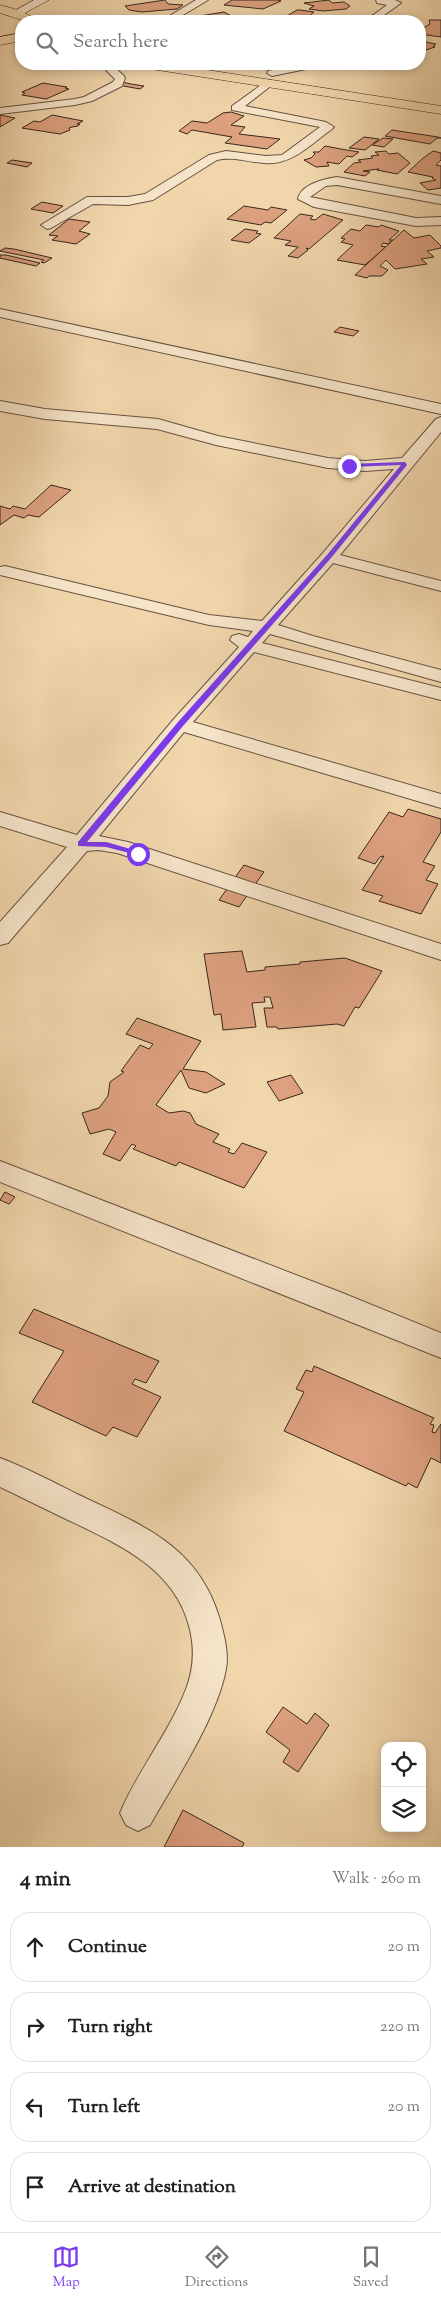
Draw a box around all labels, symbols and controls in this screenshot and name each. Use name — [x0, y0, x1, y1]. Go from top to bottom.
search box — [15, 15, 426, 70]
icon: search — [33, 29, 61, 57]
text: Search here — [73, 29, 168, 56]
route end — [338, 455, 361, 478]
route start — [127, 843, 150, 866]
map controls — [381, 1742, 426, 1832]
button: locate — [381, 1742, 426, 1787]
button: layers — [381, 1787, 426, 1832]
text: 4 min — [20, 1865, 71, 1895]
text: Walk · 260 m — [332, 1868, 421, 1891]
icon: ahead — [21, 1933, 49, 1961]
text: Continue — [68, 1934, 147, 1961]
text: 20 m — [387, 1936, 420, 1959]
icon: right — [21, 2013, 49, 2041]
text: Turn right — [68, 2014, 152, 2041]
text: 220 m — [380, 2016, 420, 2039]
icon: left — [21, 2093, 49, 2121]
text: Turn left — [68, 2094, 140, 2121]
text: 20 m — [387, 2096, 420, 2119]
icon: arrive — [21, 2173, 49, 2201]
text: Arrive at destination — [68, 2174, 236, 2201]
tab: Map — [52, 2243, 80, 2293]
tab: Directions — [185, 2243, 248, 2293]
tab: Saved — [353, 2243, 389, 2293]

